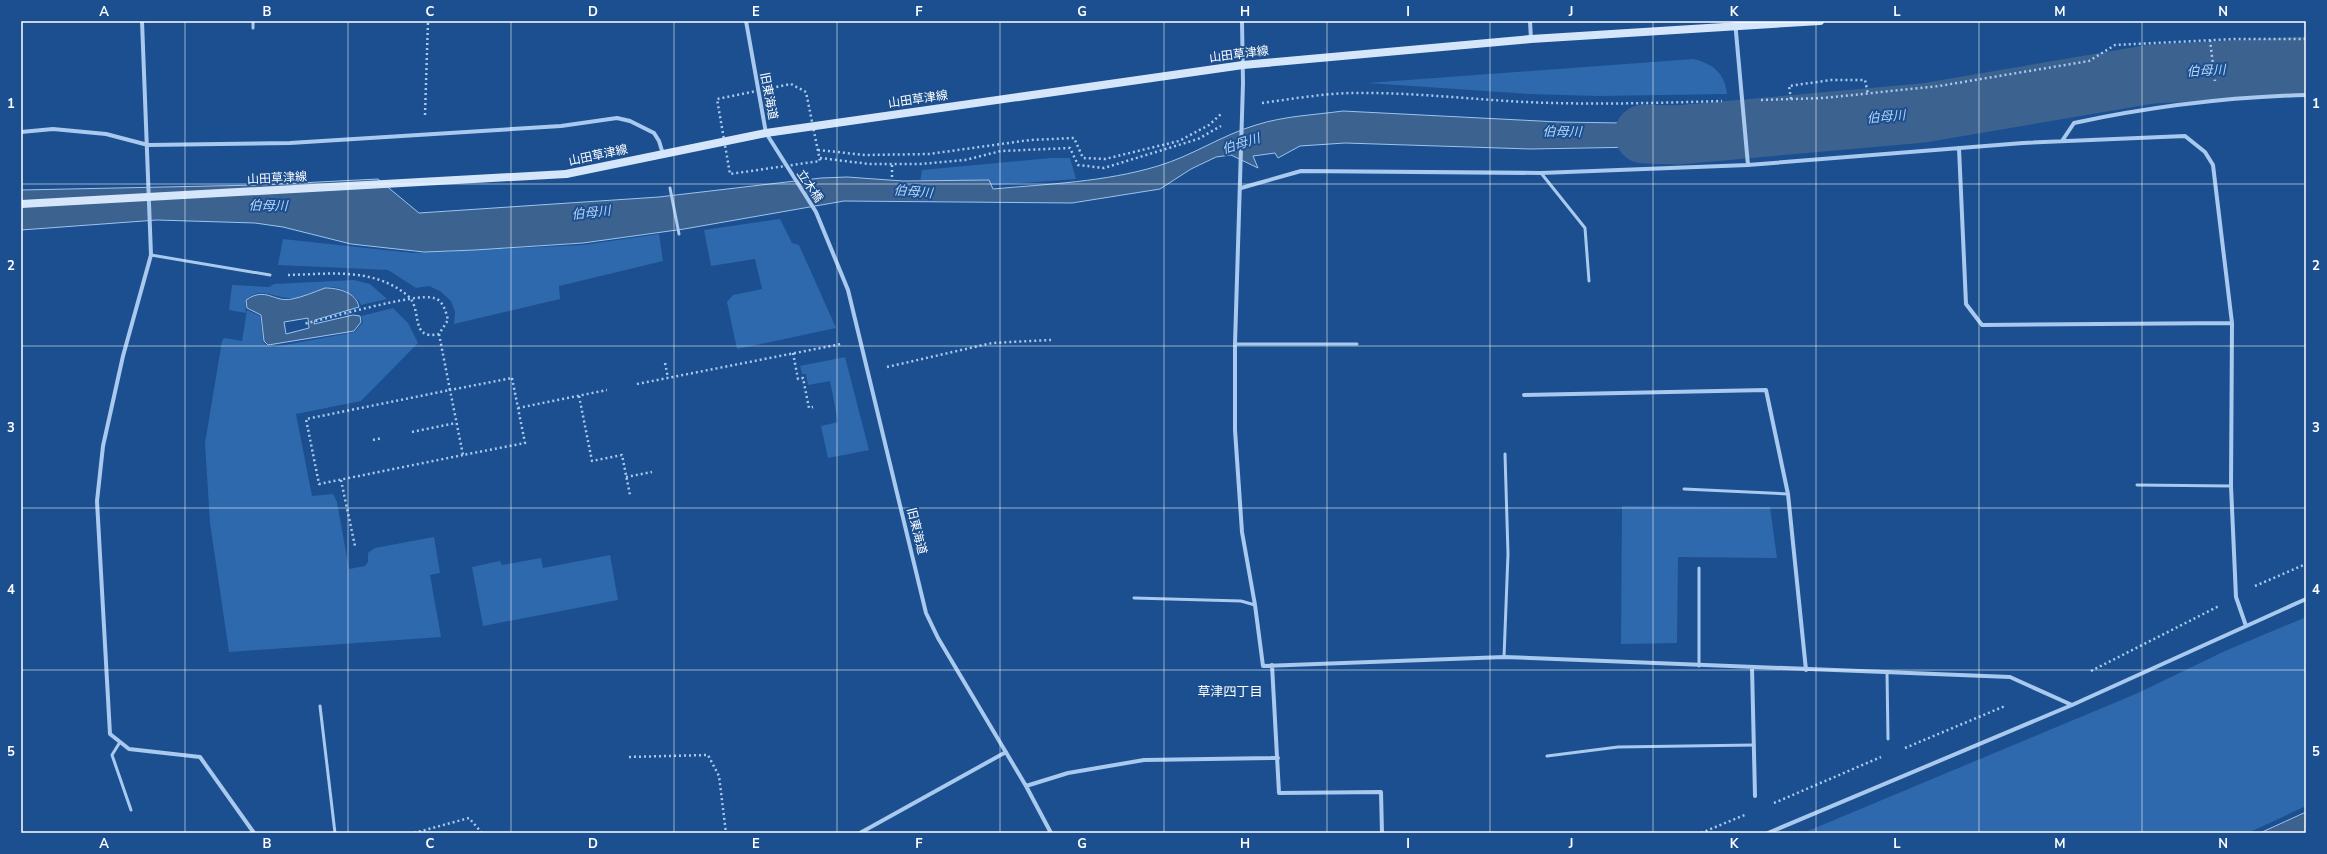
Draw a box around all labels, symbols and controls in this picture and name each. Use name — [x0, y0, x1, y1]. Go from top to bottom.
text: A — [99, 3, 109, 21]
text: B — [263, 3, 272, 21]
text: C — [426, 3, 435, 21]
text: D — [588, 3, 598, 21]
text: E — [752, 3, 760, 21]
text: F — [915, 3, 923, 21]
text: G — [1077, 3, 1087, 21]
text: H — [1240, 3, 1250, 21]
text: I — [1406, 3, 1410, 21]
text: J — [1568, 3, 1573, 21]
text: K — [1730, 3, 1739, 21]
text: L — [1893, 3, 1901, 21]
text: M — [2054, 3, 2066, 21]
text: N — [2218, 3, 2228, 21]
street label: 山田草津線 — [1208, 42, 1270, 66]
water label: 伯母川 — [2186, 61, 2228, 81]
street label: 旧東海道 — [757, 71, 781, 121]
street label: 山田草津線 — [887, 87, 949, 111]
text: 1 — [7, 95, 15, 113]
text: 1 — [2312, 95, 2320, 113]
water label: 伯母川 — [1866, 106, 1908, 128]
water label: 伯母川 — [1542, 123, 1584, 141]
water label: 伯母川 — [1220, 129, 1264, 159]
street label: 山田草津線 — [567, 141, 629, 169]
street label: 立木橋 — [793, 167, 827, 205]
street label: 山田草津線 — [247, 168, 307, 188]
water label: 伯母川 — [893, 181, 935, 203]
water label: 伯母川 — [248, 197, 290, 215]
water label: 伯母川 — [571, 202, 613, 224]
text: 2 — [7, 257, 15, 275]
text: 2 — [2312, 257, 2320, 275]
text: 3 — [7, 419, 15, 437]
text: 3 — [2312, 419, 2320, 437]
street label: 旧東海道 — [903, 506, 931, 556]
text: 4 — [7, 581, 15, 599]
text: 4 — [2312, 581, 2320, 599]
district label: 草津四丁目 — [1197, 683, 1263, 701]
text: 5 — [7, 743, 15, 761]
text: 5 — [2312, 743, 2320, 761]
text: A — [99, 835, 109, 853]
text: B — [263, 835, 272, 853]
text: C — [426, 835, 435, 853]
text: D — [588, 835, 598, 853]
text: E — [752, 835, 760, 853]
text: F — [915, 835, 923, 853]
text: G — [1077, 835, 1087, 853]
text: H — [1240, 835, 1250, 853]
text: I — [1406, 835, 1410, 853]
text: J — [1568, 835, 1573, 853]
text: K — [1730, 835, 1739, 853]
text: L — [1893, 835, 1901, 853]
text: M — [2054, 835, 2066, 853]
text: N — [2218, 835, 2228, 853]

